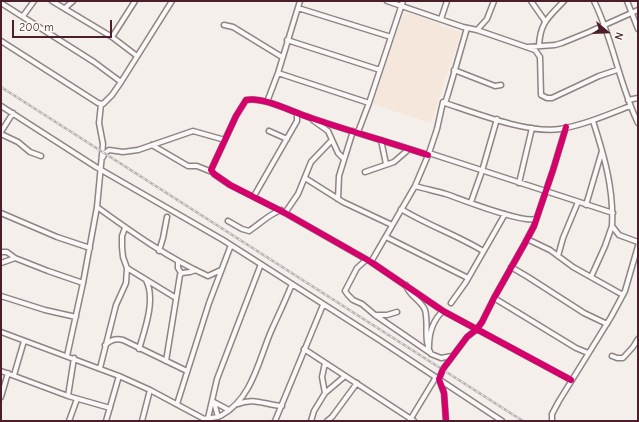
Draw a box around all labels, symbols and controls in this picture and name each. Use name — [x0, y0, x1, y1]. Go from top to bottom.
scale bar — [14, 12, 114, 38]
north arrow — [587, 12, 627, 52]
text: 200 m — [19, 20, 54, 34]
text: N — [612, 31, 626, 42]

